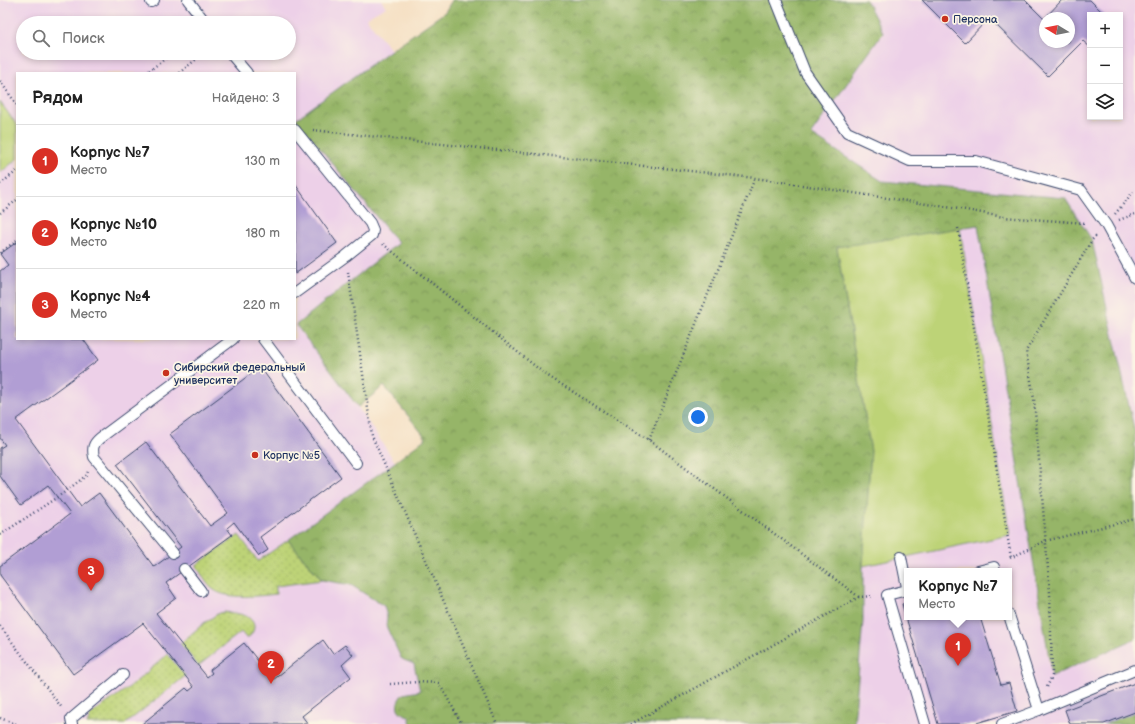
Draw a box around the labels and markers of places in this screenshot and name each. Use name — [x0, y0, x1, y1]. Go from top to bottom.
place label: Персона — [953, 13, 998, 26]
marker: Персона — [940, 14, 950, 24]
place label: Сибирский федеральный университет — [174, 361, 306, 387]
marker: Сибирский федеральный университет — [161, 368, 171, 378]
place label: Корпус №5 — [263, 449, 320, 462]
marker: Корпус №5 — [250, 450, 260, 460]
pin: 3 — [78, 558, 104, 591]
pin: 1 — [945, 633, 971, 666]
pin: 2 — [258, 651, 284, 684]

